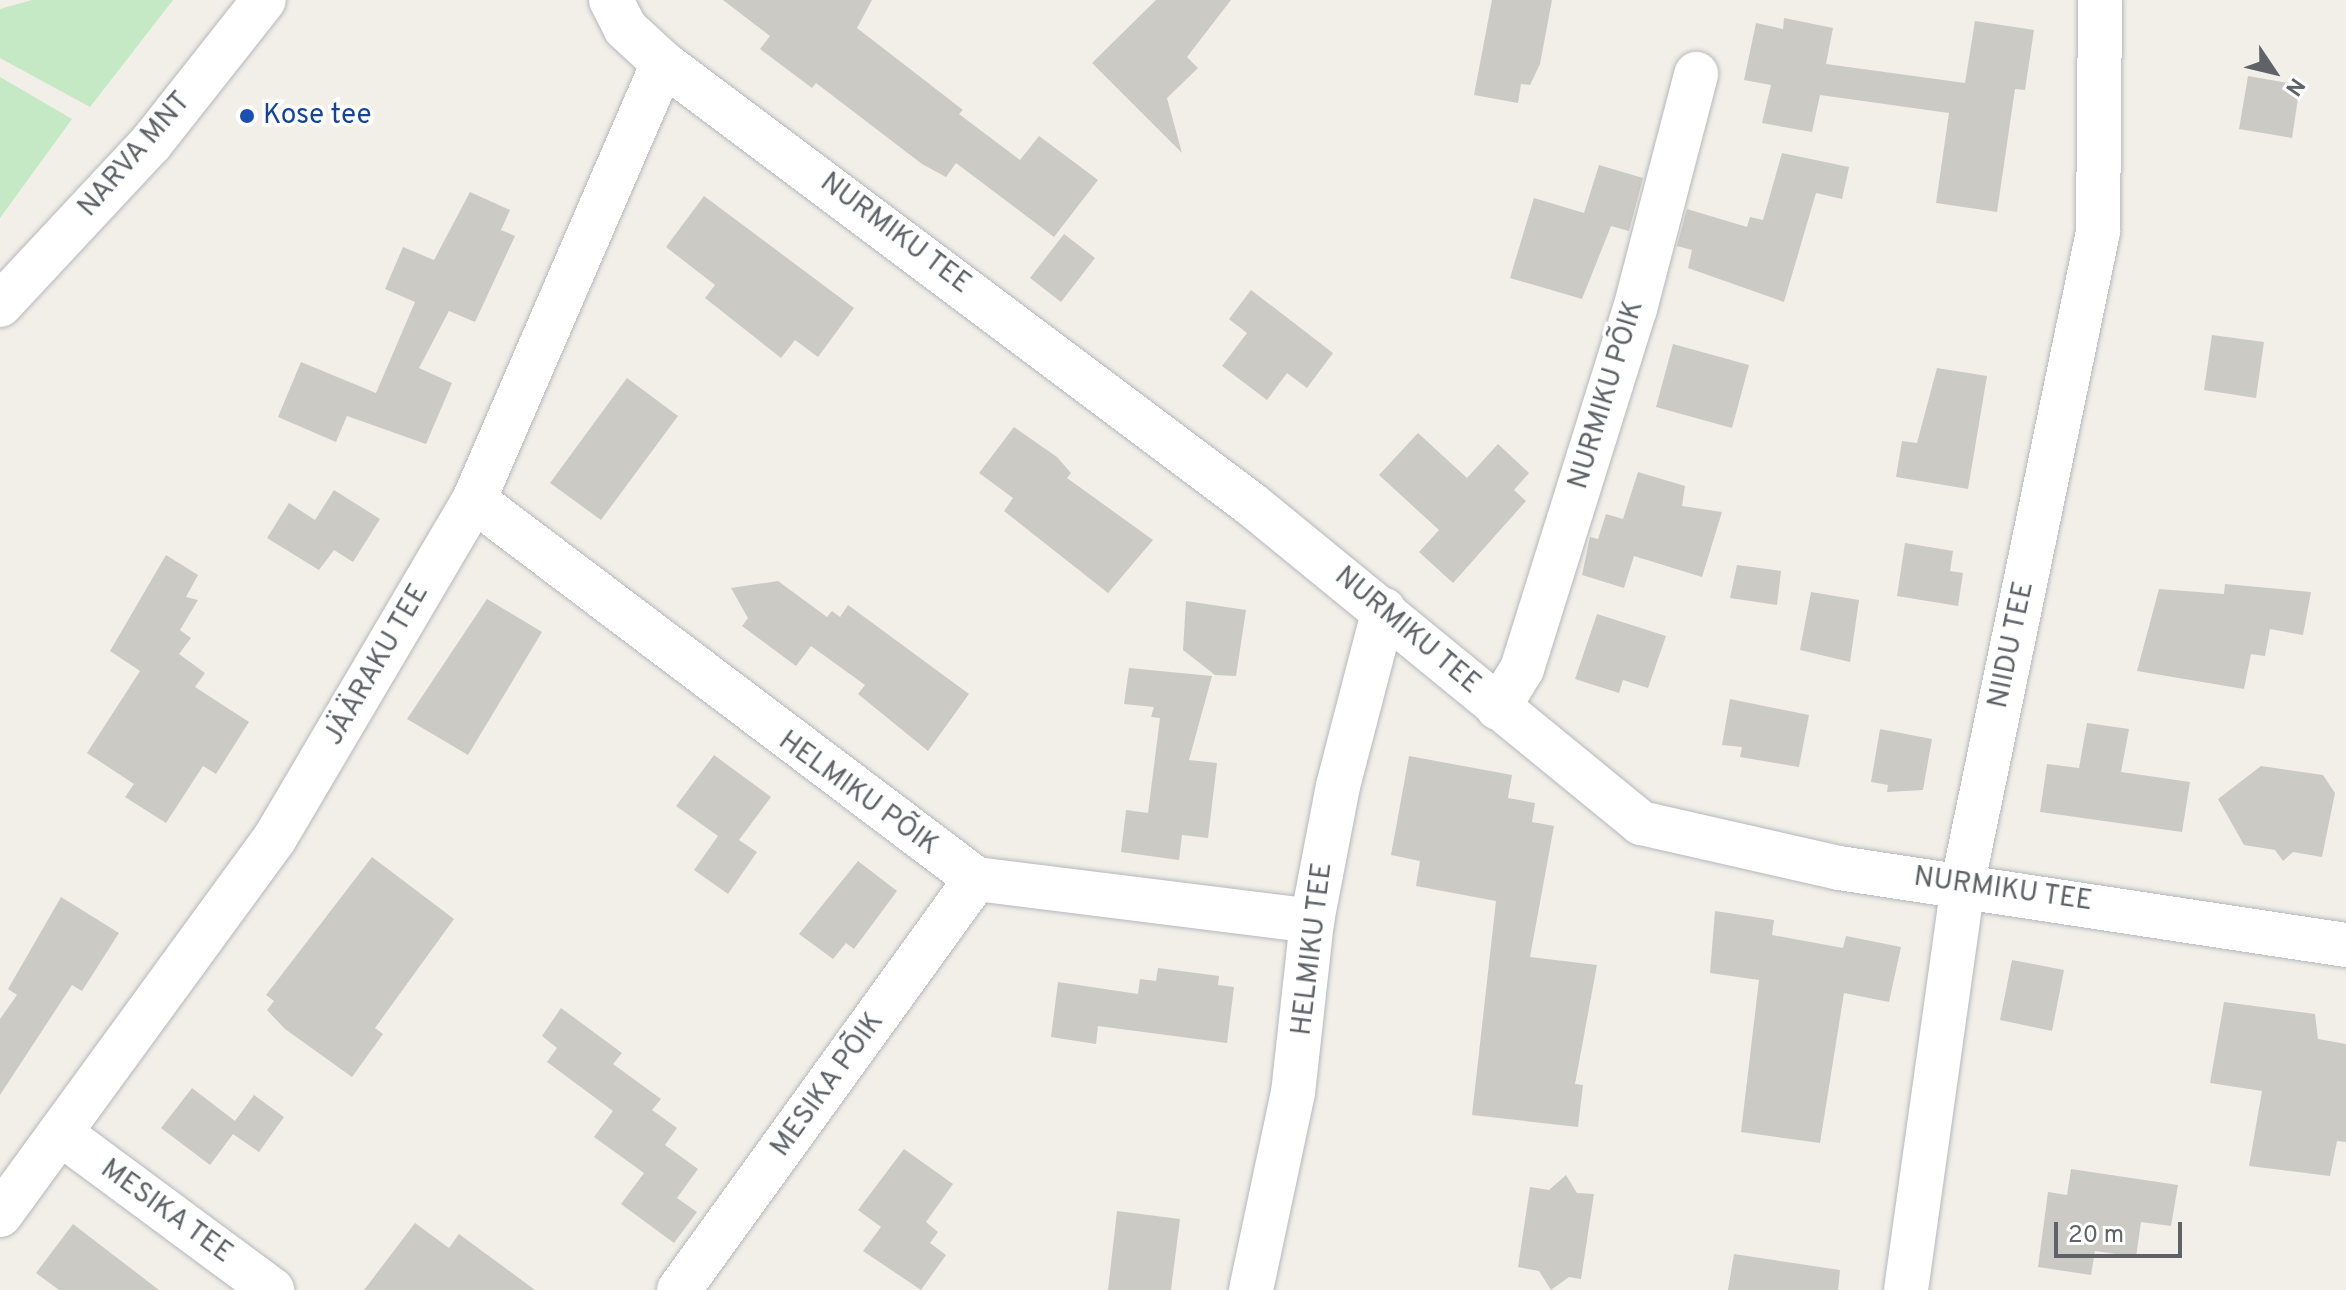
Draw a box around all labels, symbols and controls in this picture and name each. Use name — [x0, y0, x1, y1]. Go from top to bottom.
north arrow — [2234, 32, 2314, 112]
text: N — [2278, 72, 2310, 100]
street label: NARVA MNT — [71, 85, 199, 225]
place label: Kose tee — [263, 99, 372, 133]
marker: Kose tee — [238, 107, 256, 125]
street label: NURMIKU TEE — [813, 166, 977, 302]
street label: NURMIKU PÕIK — [1562, 297, 1652, 493]
street label: NURMIKU TEE — [1327, 560, 1487, 702]
street label: JÄÄRAKU TEE — [317, 578, 437, 752]
street label: NIIDU TEE — [1982, 578, 2042, 712]
street label: HELMIKU PÕIK — [771, 725, 945, 863]
street label: HELMIKU TEE — [1286, 860, 1340, 1038]
street label: NURMIKU TEE — [1911, 861, 2095, 919]
street label: MESIKA PÕIK — [764, 1006, 892, 1164]
street label: MESIKA TEE — [93, 1152, 239, 1272]
scale bar — [2058, 1206, 2186, 1256]
text: 20 m — [2068, 1221, 2124, 1251]

